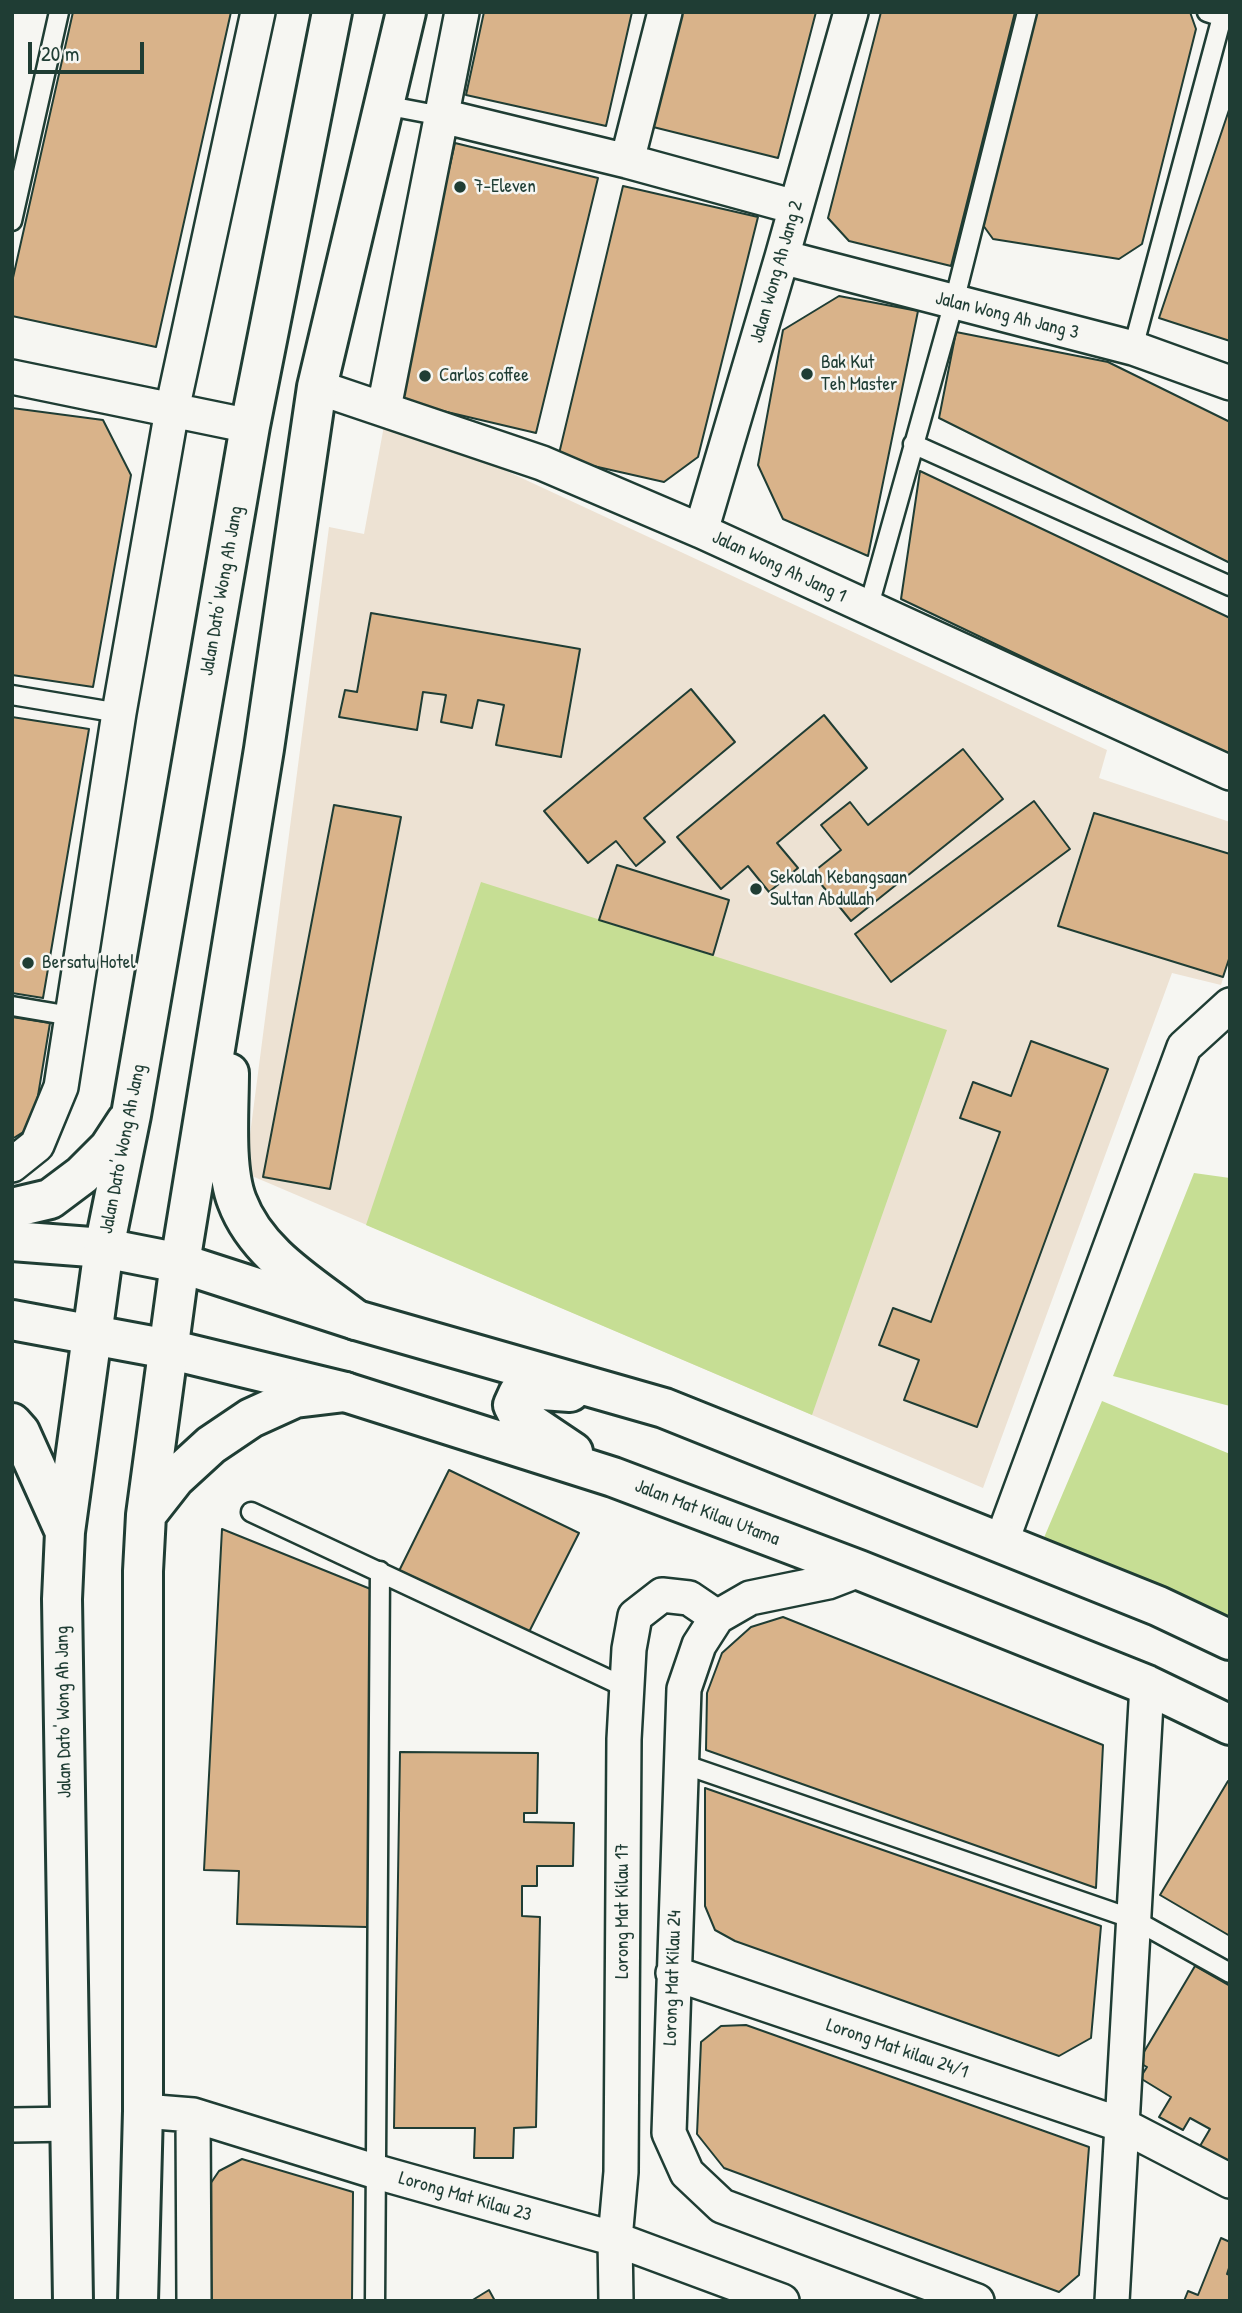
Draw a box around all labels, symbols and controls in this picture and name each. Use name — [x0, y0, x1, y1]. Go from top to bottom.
scale bar — [32, 28, 147, 72]
text: 20 m — [41, 39, 79, 68]
place label: 7-Eleven — [474, 176, 536, 198]
marker: 7-Eleven — [452, 179, 468, 195]
street label: Jalan Wong Ah Jang 2 — [746, 198, 808, 346]
street label: Jalan Wong Ah Jang 3 — [933, 287, 1081, 345]
place label: Bak Kut Teh Master — [821, 352, 897, 396]
place label: Carlos coffee — [439, 365, 529, 387]
marker: Bak Kut Teh Master — [799, 366, 815, 382]
marker: Carlos coffee — [417, 368, 433, 384]
street label: Jalan Dato' Wong Ah Jang — [196, 504, 248, 678]
street label: Jalan Wong Ah Jang 1 — [708, 526, 850, 608]
place label: Sekolah Kebangsaan Sultan Abdullah — [770, 867, 907, 911]
marker: Sekolah Kebangsaan Sultan Abdullah — [748, 881, 764, 897]
place label: Bersatu Hotel — [42, 952, 135, 974]
marker: Bersatu Hotel — [20, 955, 36, 971]
street label: Jalan Dato' Wong Ah Jang — [95, 1062, 151, 1236]
street label: Jalan Mat Kilau Utama — [631, 1475, 783, 1551]
street label: Jalan Dato' Wong Ah Jang — [51, 1626, 77, 1798]
street label: Lorong Mat Kilau 17 — [612, 1843, 634, 1979]
street label: Lorong Mat Kilau 24 — [659, 1910, 687, 2046]
street label: Lorong Mat kilau 24/1 — [823, 2014, 971, 2084]
street label: Lorong Mat Kilau 23 — [396, 2167, 534, 2227]

